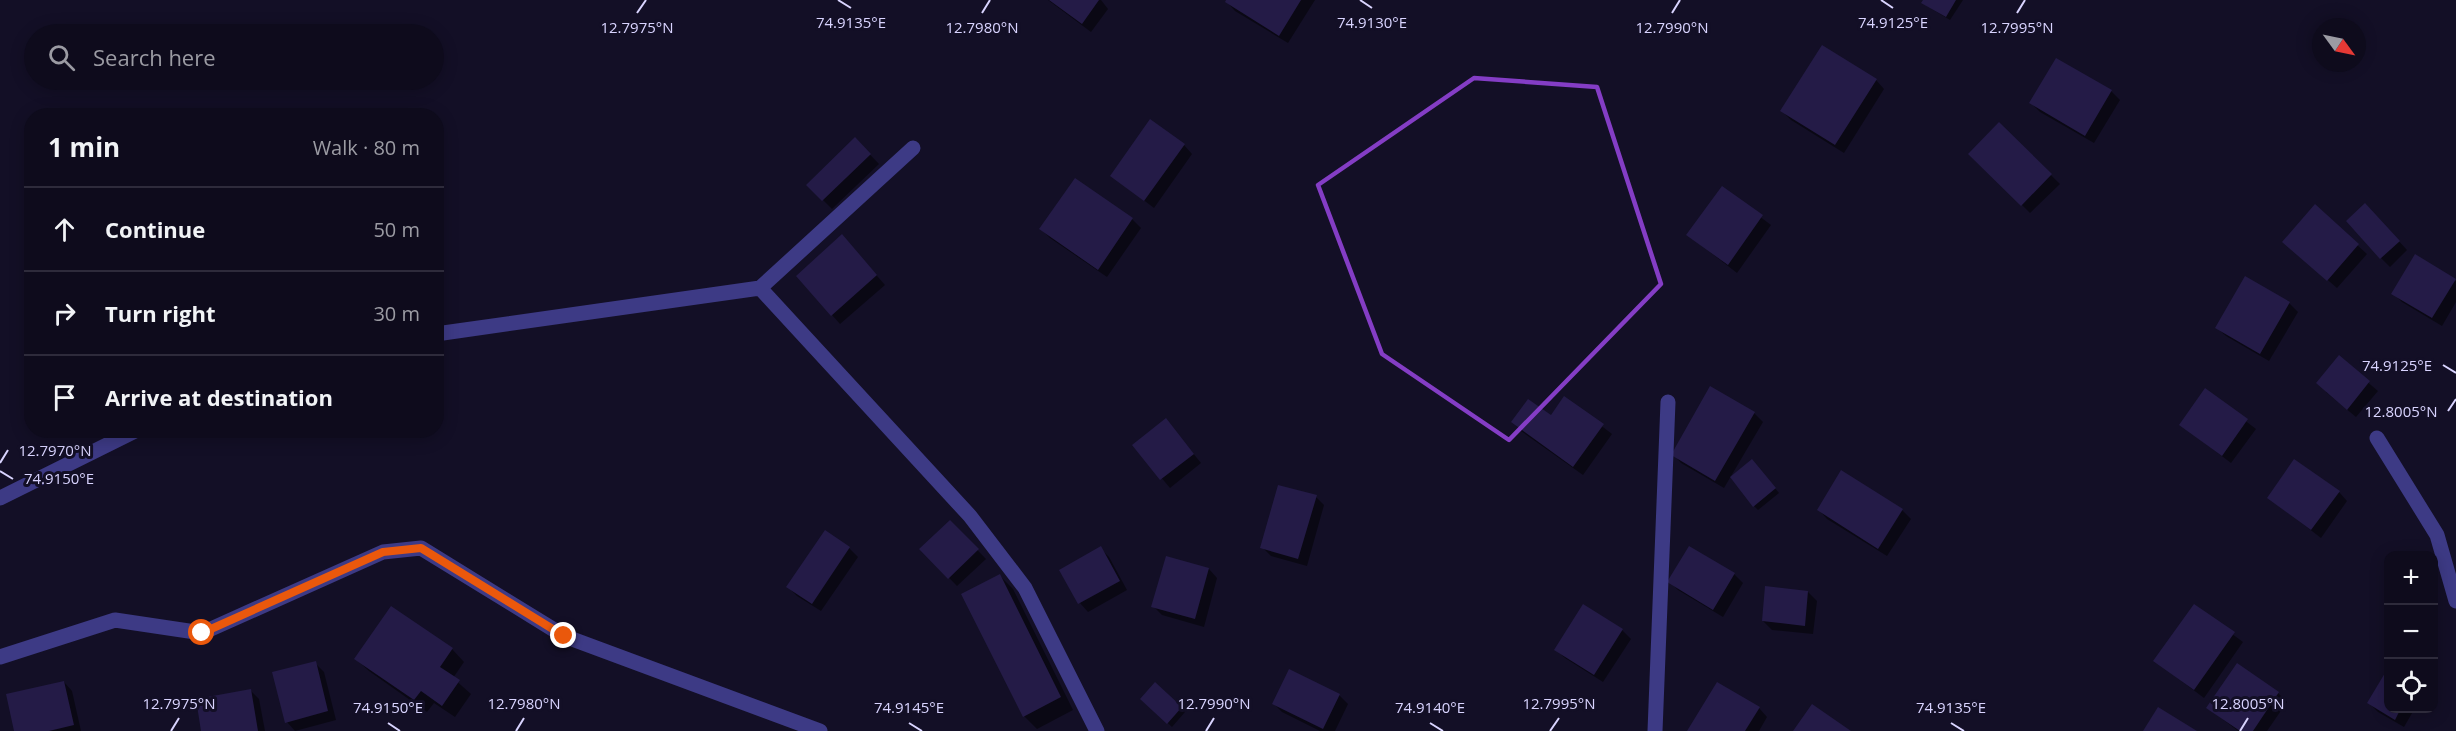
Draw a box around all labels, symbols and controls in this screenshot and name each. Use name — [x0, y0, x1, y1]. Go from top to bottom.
text: 74.9135°E — [816, 12, 886, 32]
text: 74.9130°E — [1337, 12, 1407, 32]
text: 74.9125°E — [1858, 12, 1928, 32]
text: 12.7975°N — [600, 17, 674, 37]
text: 12.7980°N — [945, 17, 1019, 37]
text: 12.7990°N — [1635, 17, 1709, 37]
text: 12.7995°N — [1980, 17, 2054, 37]
north arrow — [2312, 18, 2366, 72]
search box — [24, 24, 444, 90]
icon: search — [45, 41, 78, 74]
text: Search here — [93, 42, 216, 72]
text: 1 min — [48, 129, 120, 165]
text: Walk · 80 m — [313, 134, 420, 161]
icon: ahead — [48, 213, 81, 246]
text: Continue — [105, 214, 205, 244]
text: 50 m — [373, 216, 420, 243]
icon: right — [48, 297, 81, 330]
text: Turn right — [105, 298, 216, 328]
text: 30 m — [373, 300, 420, 327]
text: 74.9125°E — [2362, 355, 2432, 375]
icon: arrive — [48, 381, 81, 414]
text: Arrive at destination — [105, 382, 333, 412]
text: 12.8005°N — [2364, 401, 2438, 421]
text: 12.7970°N — [18, 440, 92, 460]
text: 74.9150°E — [24, 468, 94, 488]
map controls — [2384, 551, 2438, 713]
button: + — [2384, 551, 2438, 605]
button: − — [2384, 605, 2438, 659]
route start — [188, 619, 214, 645]
route end — [550, 622, 576, 648]
button: locate — [2384, 659, 2438, 713]
text: 12.7975°N — [142, 693, 216, 713]
text: 12.7980°N — [487, 693, 561, 713]
text: 12.7990°N — [1177, 693, 1251, 713]
text: 12.7995°N — [1522, 693, 1596, 713]
text: 12.8005°N — [2211, 693, 2285, 713]
text: 74.9150°E — [353, 697, 423, 717]
text: 74.9145°E — [874, 697, 944, 717]
text: 74.9140°E — [1395, 697, 1465, 717]
text: 74.9135°E — [1916, 697, 1986, 717]

